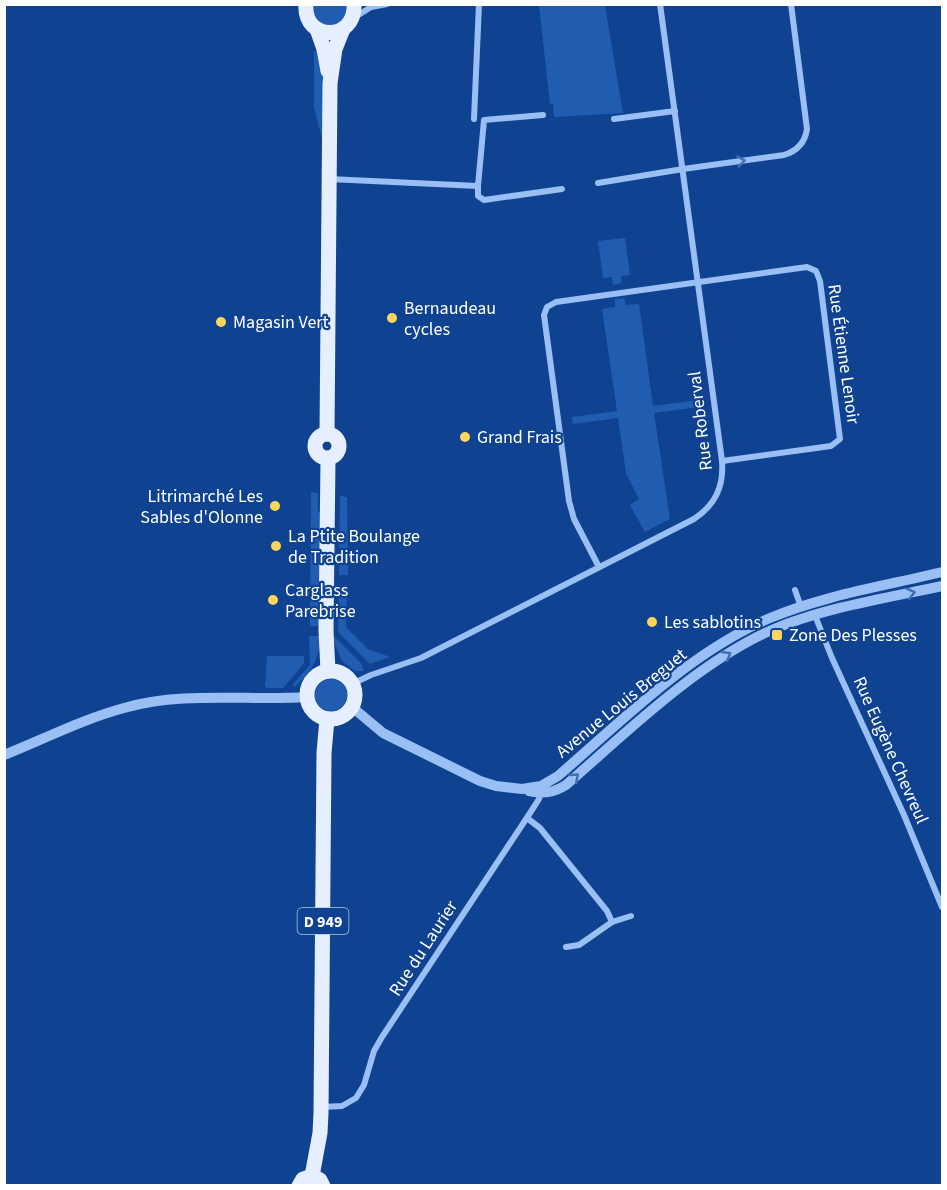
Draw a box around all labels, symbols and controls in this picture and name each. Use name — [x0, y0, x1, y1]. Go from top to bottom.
one-way arrow — [736, 155, 745, 168]
street label: Rue Étienne Lenoir — [821, 283, 866, 426]
place label: Bernaudeau cycles — [404, 296, 496, 342]
place label: Magasin Vert — [233, 310, 329, 335]
marker: Bernaudeau cycles — [385, 311, 399, 325]
marker: Magasin Vert — [214, 315, 228, 329]
street label: Rue Roberval — [682, 370, 719, 472]
place label: Grand Frais — [477, 425, 562, 450]
marker: Grand Frais — [458, 430, 472, 444]
place label: Litrimarché Les Sables d'Olonne — [140, 484, 263, 530]
marker: Litrimarché Les Sables d'Olonne — [268, 499, 282, 513]
place label: La Ptite Boulange de Tradition — [288, 524, 420, 570]
marker: La Ptite Boulange de Tradition — [269, 539, 283, 553]
place label: Carglass Parebrise — [285, 578, 356, 624]
one-way arrow — [905, 587, 915, 600]
marker: Carglass Parebrise — [266, 593, 280, 607]
place label: Les sablotins — [664, 610, 761, 635]
marker: Les sablotins — [645, 615, 659, 629]
place label: Zone Des Plesses — [789, 623, 917, 648]
marker: Zone Des Plesses — [770, 628, 784, 642]
street label: Avenue Louis Breguet — [551, 643, 692, 764]
one-way arrow — [721, 651, 731, 663]
street label: Rue Eugène Chevreul — [847, 673, 934, 828]
one-way arrow — [568, 773, 579, 784]
street label: Rue du Laurier — [383, 895, 464, 1001]
road number: D 949 — [298, 908, 348, 934]

